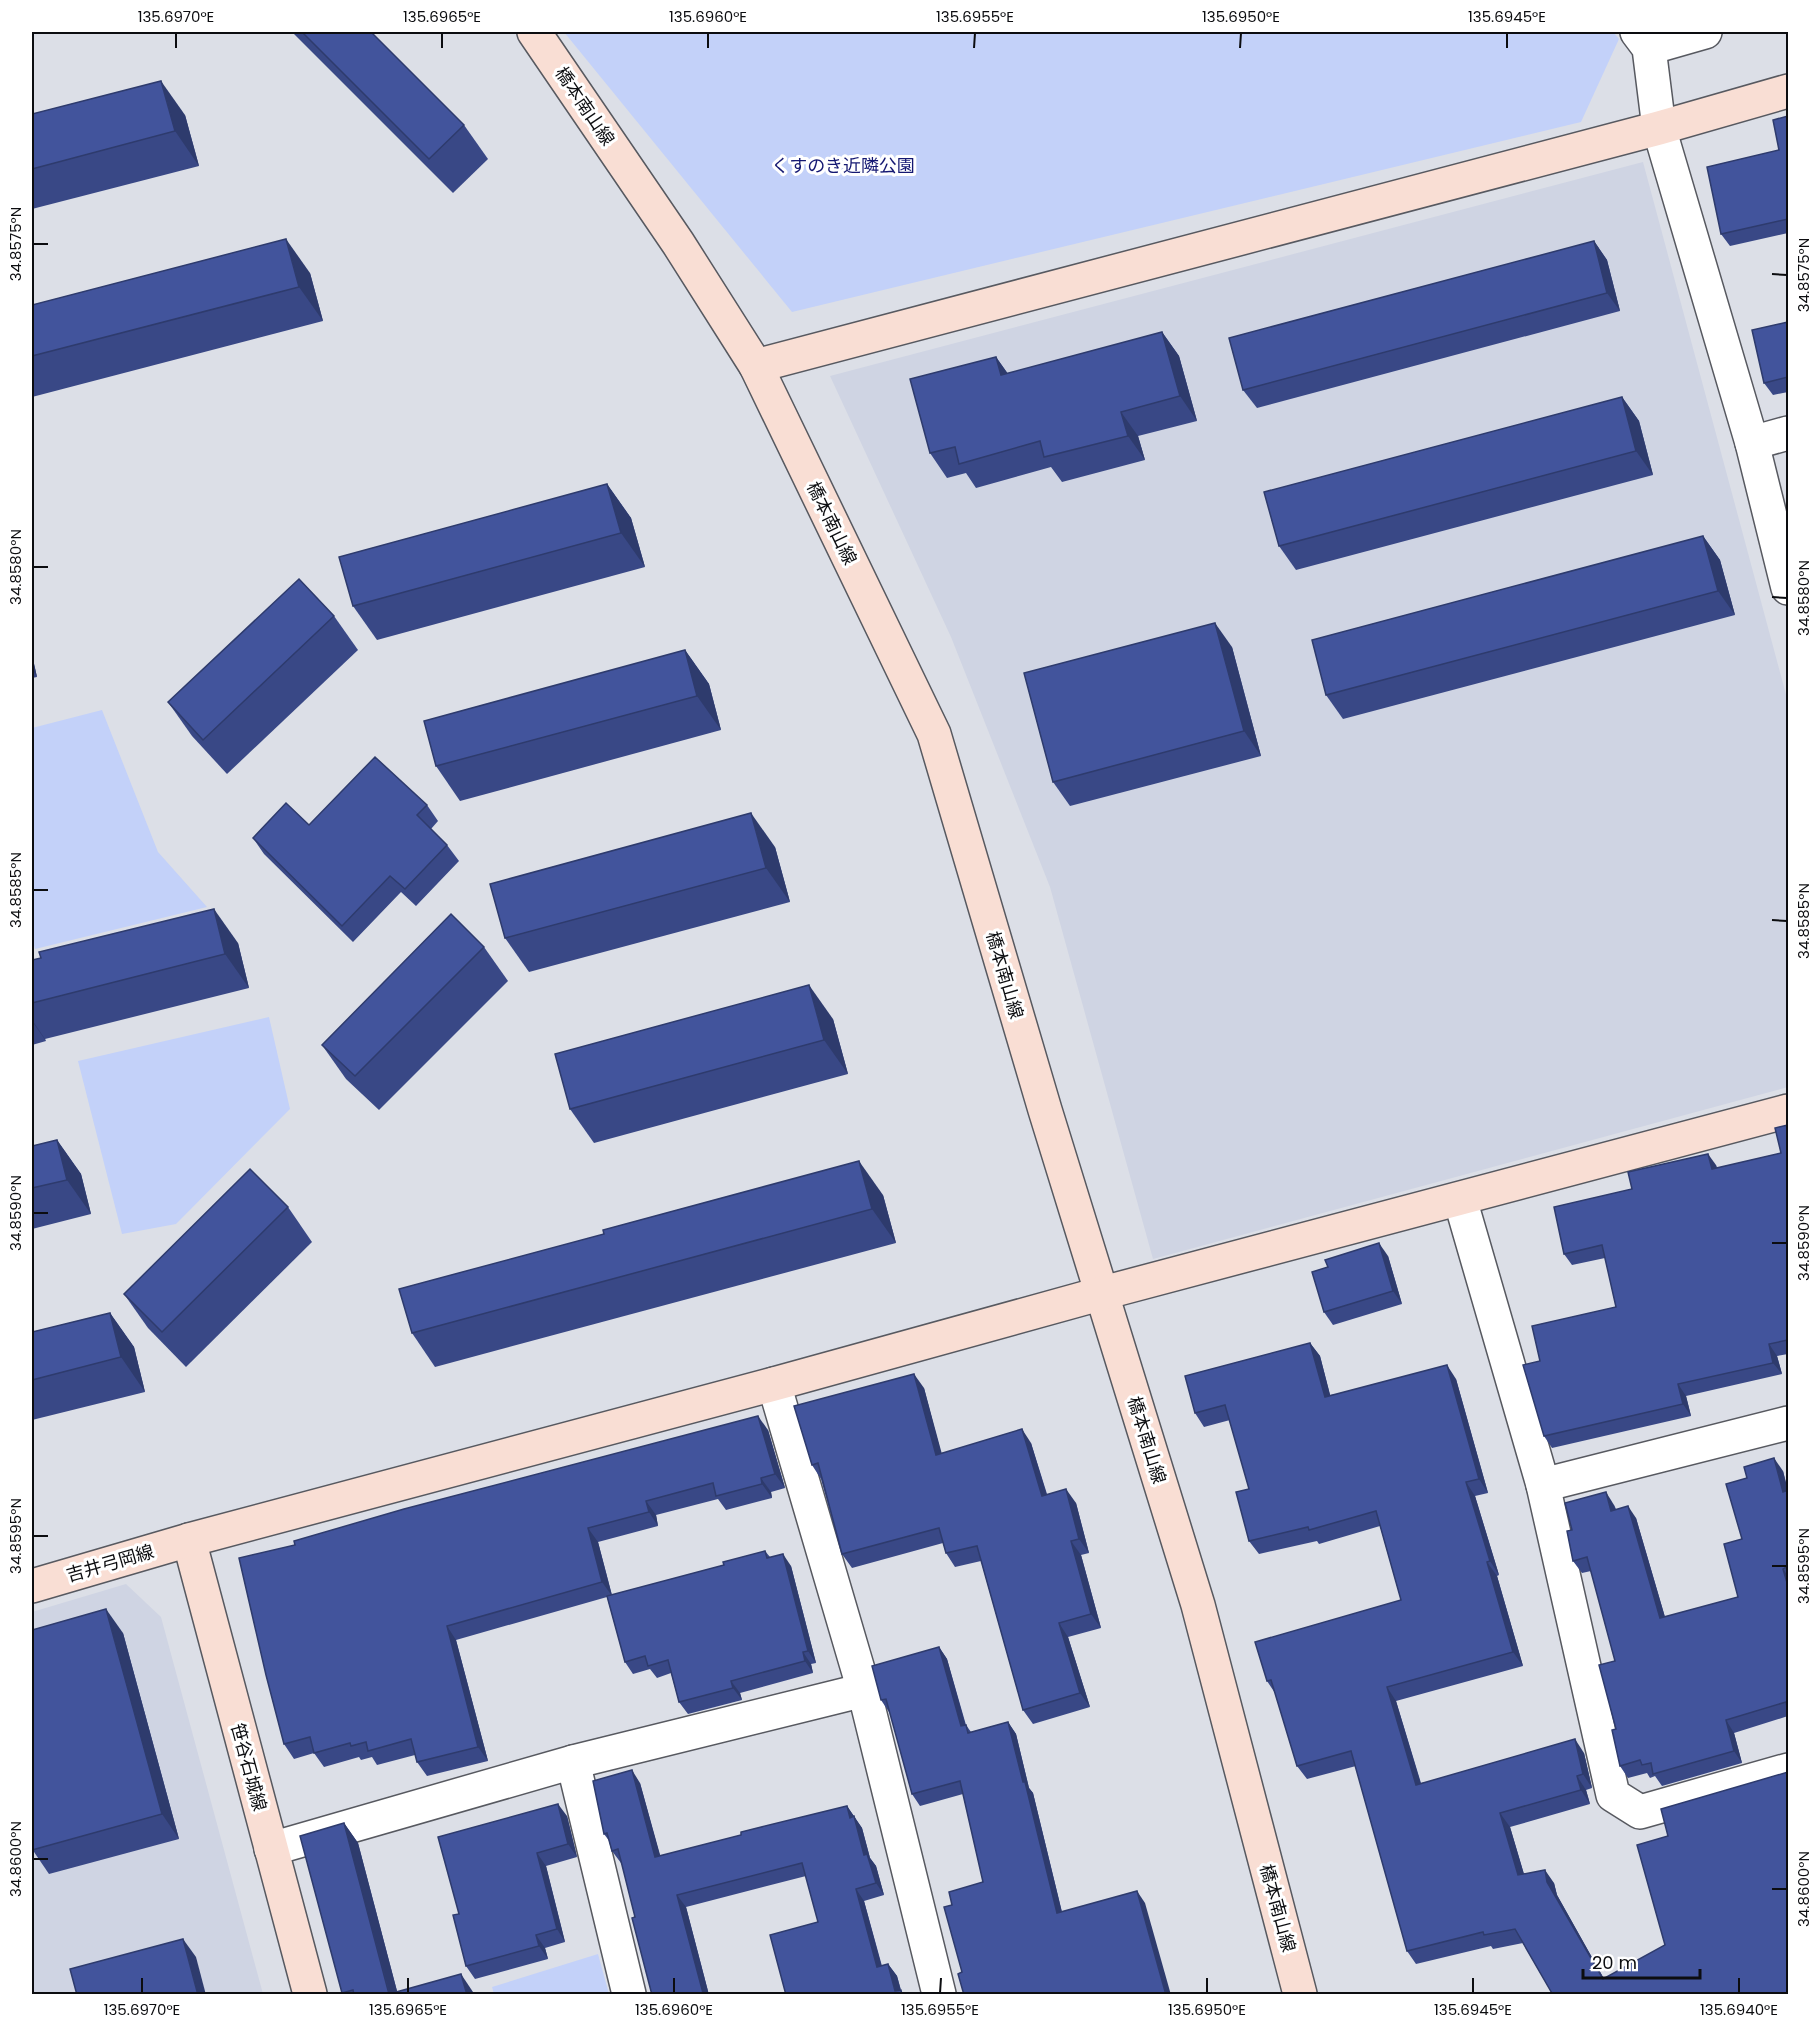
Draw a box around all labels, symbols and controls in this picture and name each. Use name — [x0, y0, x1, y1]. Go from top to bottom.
text: 135.6970°E — [138, 6, 214, 27]
text: 135.6965°E — [403, 6, 481, 27]
text: 135.6960°E — [669, 6, 747, 27]
text: 135.6955°E — [936, 6, 1014, 27]
text: 135.6950°E — [1202, 6, 1280, 27]
text: 135.6945°E — [1468, 6, 1546, 27]
street label: 橋本南山線 — [549, 62, 621, 150]
park label: くすのき近隣公園 — [771, 153, 915, 178]
text: 34.8575°N — [5, 207, 26, 281]
text: 34.8575°N — [1793, 238, 1814, 312]
street label: 橋本南山線 — [801, 477, 863, 569]
text: 34.8580°N — [5, 529, 26, 605]
text: 34.8580°N — [1793, 560, 1814, 636]
text: 34.8585°N — [5, 852, 26, 928]
text: 34.8585°N — [1793, 883, 1814, 959]
street label: 橋本南山線 — [981, 928, 1029, 1022]
text: 34.8590°N — [5, 1175, 26, 1251]
text: 34.8590°N — [1793, 1205, 1814, 1281]
street label: 橋本南山線 — [1122, 1393, 1172, 1487]
text: 34.8595°N — [5, 1498, 26, 1574]
text: 34.8595°N — [1793, 1528, 1814, 1604]
street label: 吉井弓岡線 — [63, 1539, 157, 1587]
street label: 笹谷石城線 — [225, 1720, 273, 1814]
text: 34.8600°N — [5, 1821, 26, 1897]
text: 34.8600°N — [1793, 1851, 1814, 1927]
street label: 橋本南山線 — [1254, 1861, 1302, 1955]
scale bar — [1583, 1942, 1700, 1980]
text: 20 m — [1592, 1950, 1637, 1975]
text: 135.6970°E — [104, 1999, 180, 2020]
text: 135.6965°E — [369, 1999, 447, 2020]
text: 135.6960°E — [635, 1999, 713, 2020]
text: 135.6955°E — [901, 1999, 979, 2020]
text: 135.6950°E — [1168, 1999, 1246, 2020]
text: 135.6945°E — [1434, 1999, 1512, 2020]
text: 135.6940°E — [1700, 1999, 1778, 2020]

